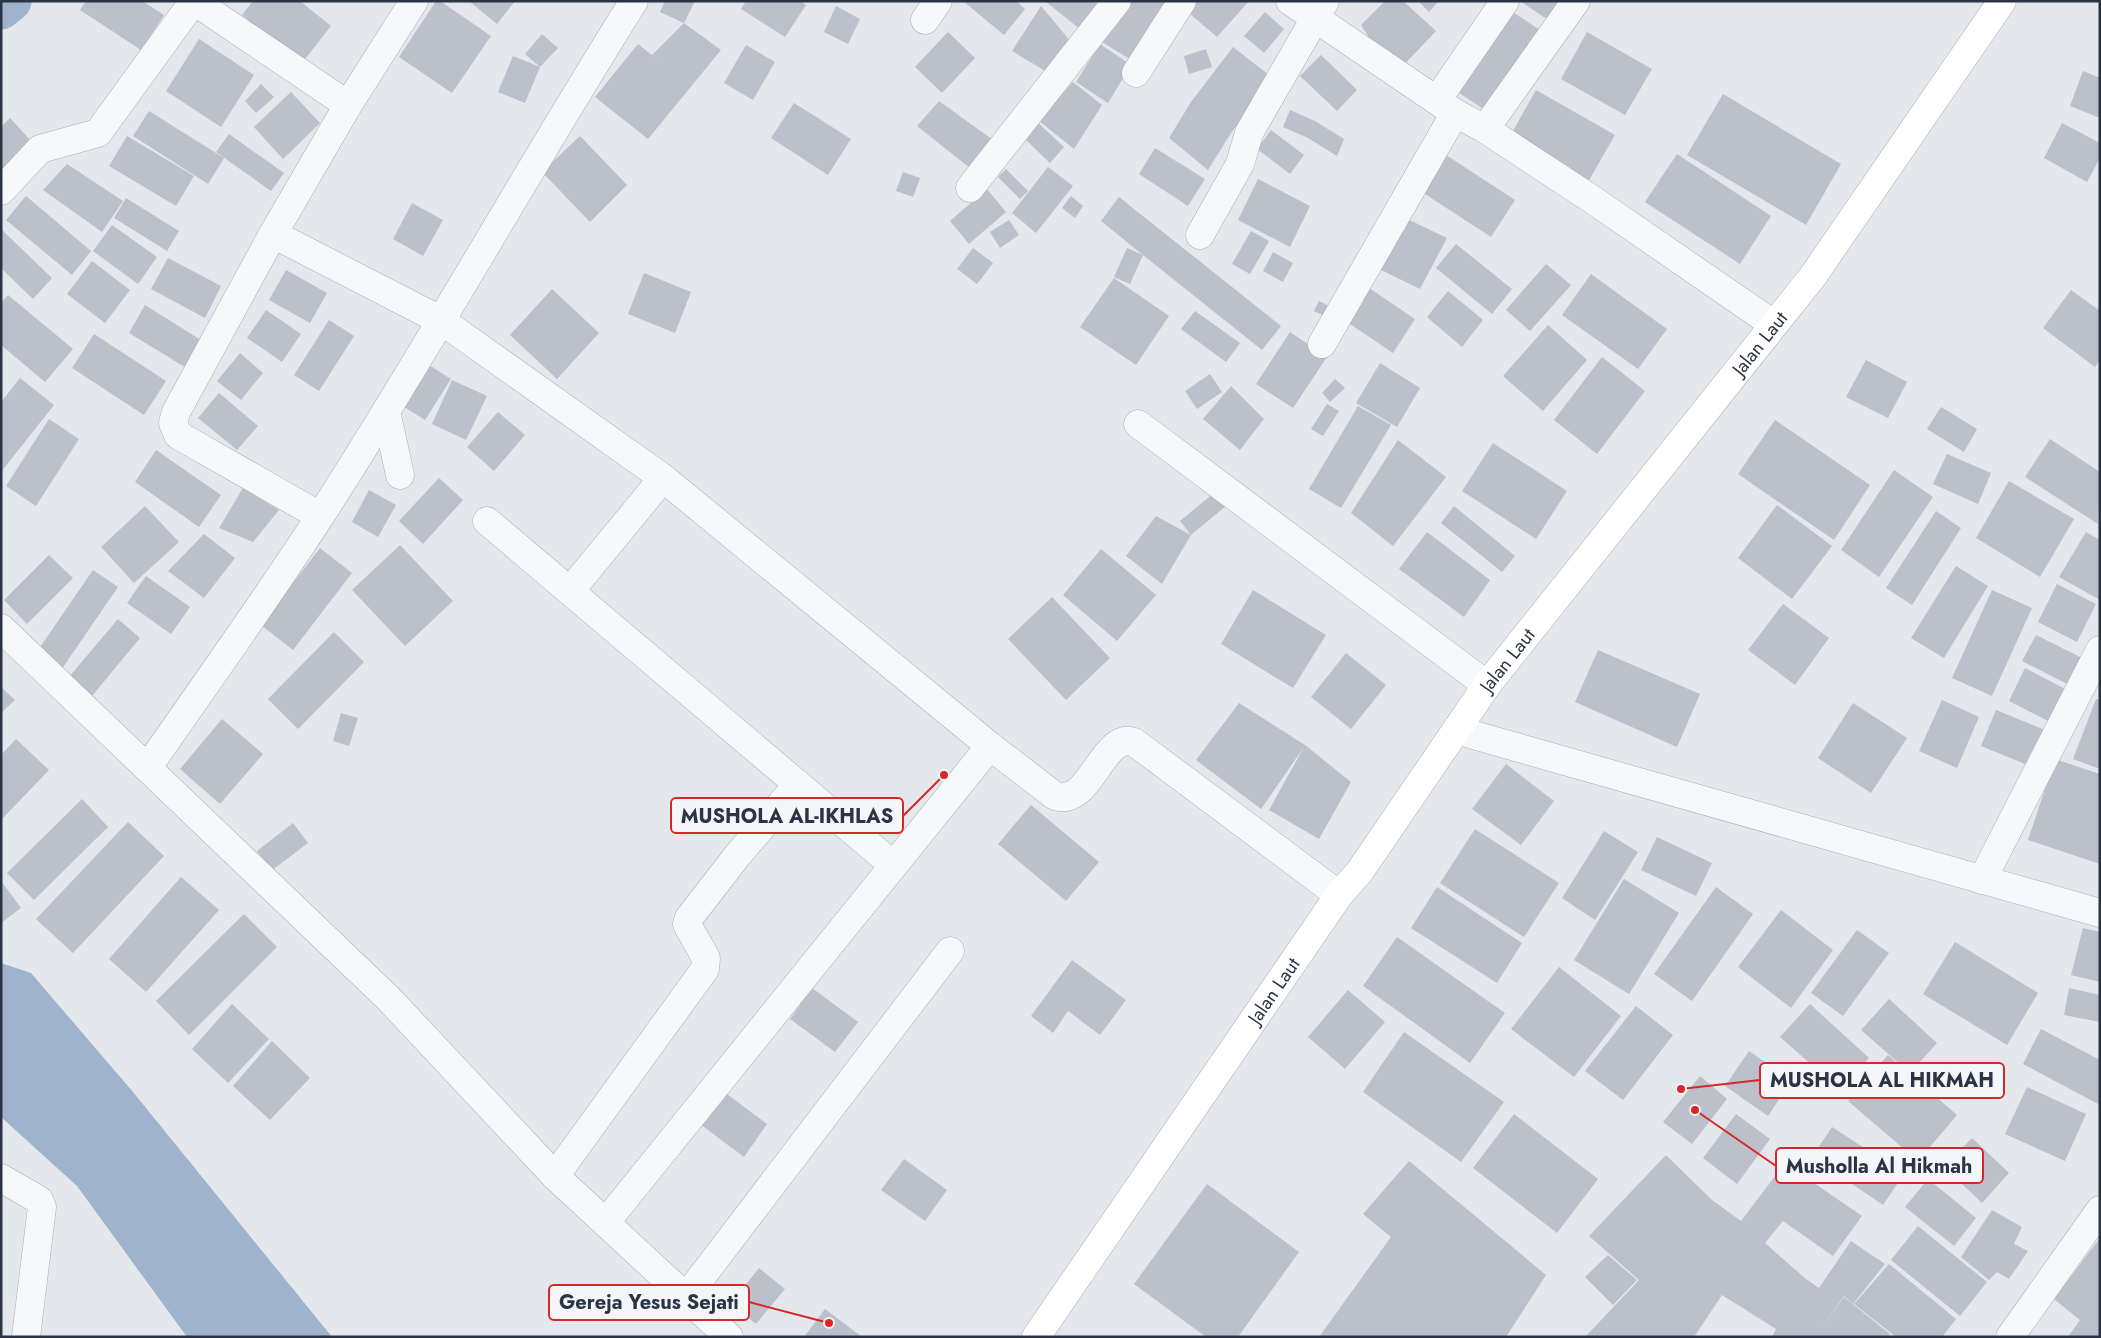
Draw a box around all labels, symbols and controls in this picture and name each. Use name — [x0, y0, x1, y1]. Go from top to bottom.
street label: Jalan Laut — [1724, 305, 1794, 383]
street label: Jalan Laut — [1471, 622, 1541, 700]
callout: MUSHOLA AL-IKHLAS — [671, 798, 903, 833]
text: MUSHOLA AL-IKHLAS — [681, 802, 893, 831]
street label: Jalan Laut — [1239, 952, 1306, 1032]
callout: MUSHOLA AL HIKMAH — [1760, 1063, 2004, 1098]
text: MUSHOLA AL HIKMAH — [1770, 1066, 1994, 1095]
callout: Musholla Al Hikmah — [1776, 1148, 1983, 1183]
text: Musholla Al Hikmah — [1786, 1152, 1972, 1181]
callout: Gereja Yesus Sejati — [549, 1285, 749, 1320]
text: Gereja Yesus Sejati — [559, 1288, 739, 1317]

